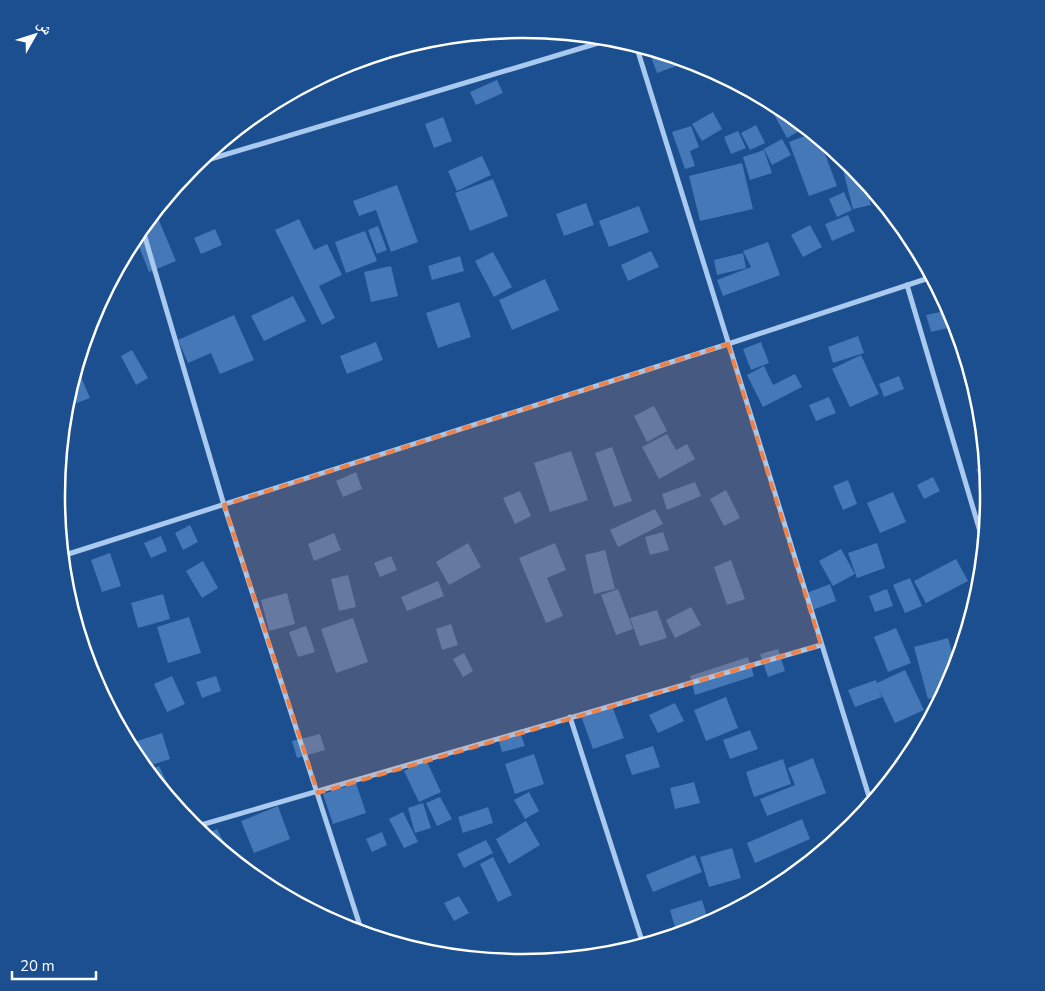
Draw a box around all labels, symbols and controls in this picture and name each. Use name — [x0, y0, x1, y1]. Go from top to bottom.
north arrow — [10, 10, 60, 60]
text: ش — [33, 15, 57, 39]
scale bar — [12, 948, 96, 980]
text: 20 m — [20, 956, 55, 976]

